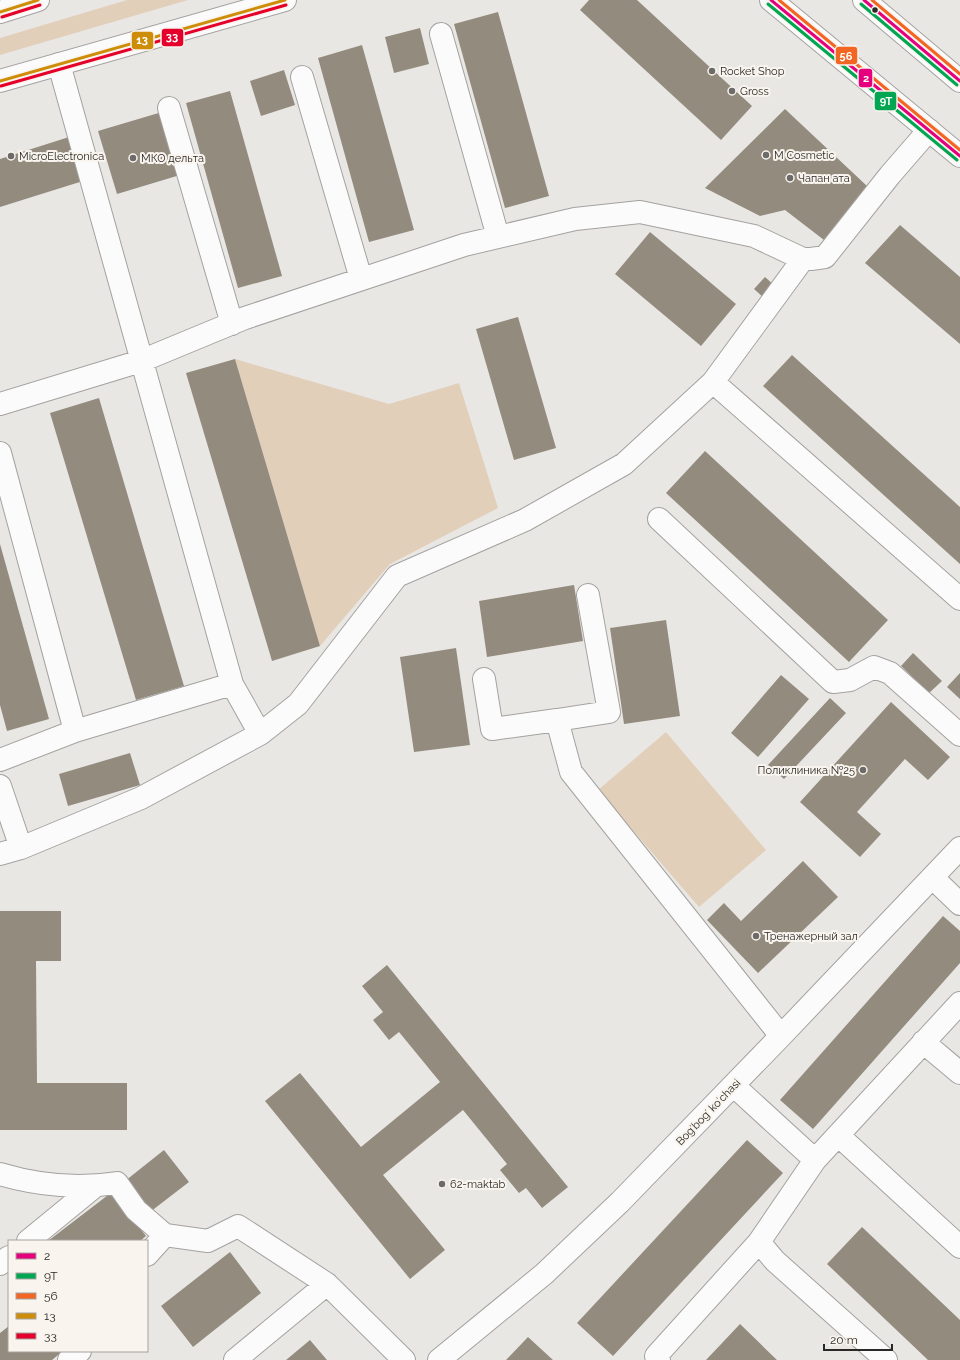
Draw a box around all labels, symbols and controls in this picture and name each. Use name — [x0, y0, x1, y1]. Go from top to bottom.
unlabelled marker — [870, 5, 880, 15]
line badge: 33 — [161, 28, 184, 47]
line badge: 13 — [131, 31, 154, 50]
text: 33 — [166, 31, 178, 44]
text: 13 — [136, 34, 148, 47]
line badge: 56 — [835, 46, 858, 65]
text: 56 — [840, 50, 853, 63]
place label: Rocket Shop — [720, 65, 785, 78]
marker: Rocket Shop — [707, 66, 717, 76]
line badge: 2 — [858, 68, 873, 88]
text: 2 — [863, 72, 869, 85]
place label: Gross — [740, 85, 769, 98]
marker: Gross — [727, 86, 737, 96]
line badge: 9Т — [874, 91, 897, 111]
text: 9Т — [880, 95, 893, 108]
place label: M Cosmetic — [774, 149, 835, 162]
place label: MicroElectronica — [19, 150, 104, 163]
marker: M Cosmetic — [761, 150, 771, 160]
marker: MicroElectronica — [6, 151, 16, 161]
place label: МКО дельта — [141, 152, 204, 165]
marker: МКО дельта — [128, 153, 138, 163]
place label: Чапан ата — [798, 172, 850, 185]
marker: Чапан ата — [785, 173, 795, 183]
place label: Поликлиника №25 — [758, 764, 855, 777]
marker: Поликлиника №25 — [858, 765, 868, 775]
place label: Тренажерный зал — [764, 930, 858, 943]
marker: Тренажерный зал — [751, 931, 761, 941]
street label: Bogʻbogʻ koʻchasi — [673, 1077, 743, 1148]
place label: 62-maktab — [450, 1178, 506, 1191]
marker: 62-maktab — [437, 1179, 447, 1189]
legend — [8, 1240, 148, 1352]
text: 2 — [44, 1249, 50, 1263]
text: 9Т — [44, 1269, 58, 1283]
text: 56 — [44, 1289, 58, 1303]
text: 13 — [44, 1309, 56, 1323]
scale bar — [824, 1326, 892, 1352]
text: 33 — [44, 1329, 57, 1343]
text: 20 m — [830, 1333, 858, 1347]

